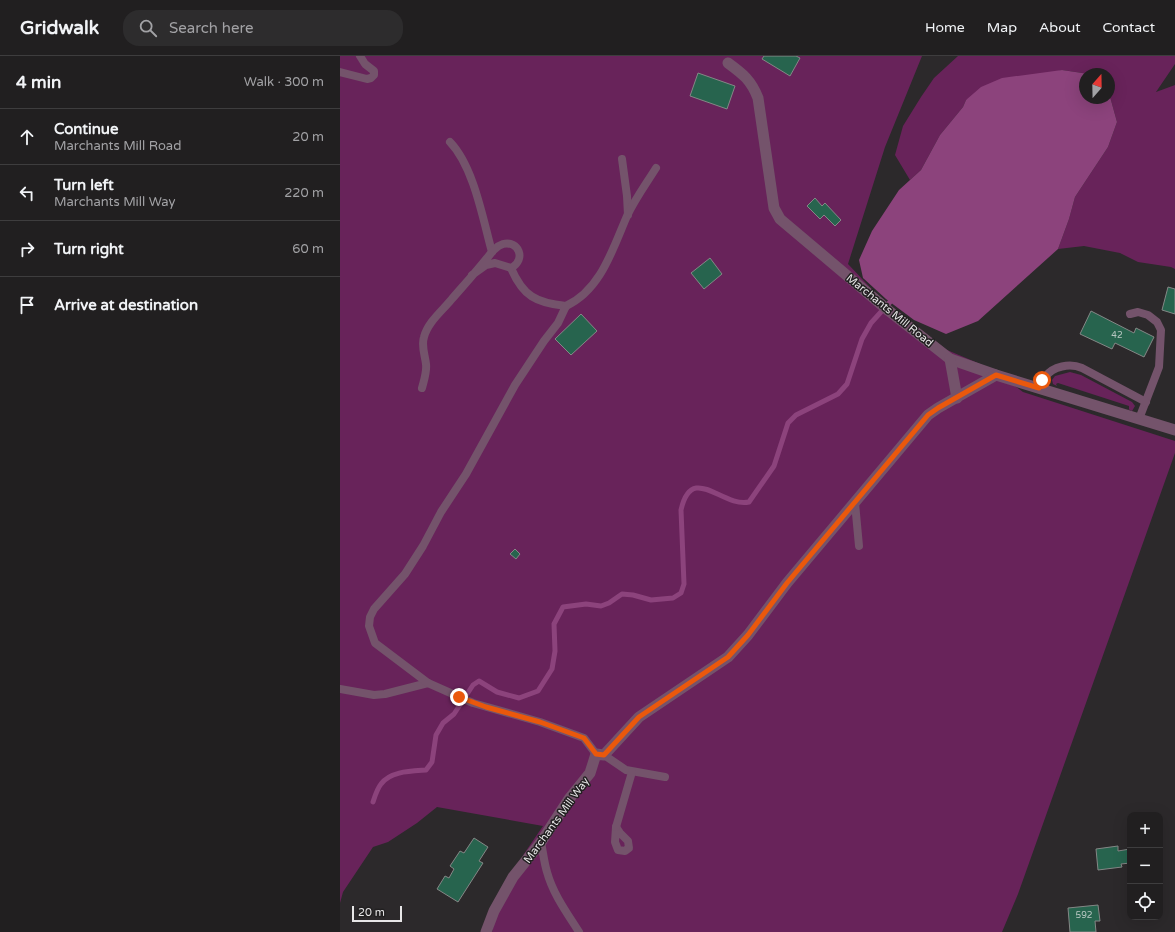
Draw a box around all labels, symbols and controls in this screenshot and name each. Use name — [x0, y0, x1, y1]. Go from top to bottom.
search box — [123, 10, 403, 46]
text: Gridwalk — [20, 17, 99, 39]
icon: search — [137, 17, 159, 39]
text: Search here — [169, 19, 253, 37]
text: Home — [925, 19, 965, 36]
text: Map — [987, 19, 1017, 36]
text: About — [1039, 19, 1081, 36]
text: Contact — [1103, 19, 1155, 36]
north arrow — [1079, 68, 1115, 104]
text: 4 min — [16, 72, 61, 93]
text: Walk · 300 m — [244, 74, 324, 90]
text: Continue — [54, 120, 118, 138]
icon: ahead — [16, 126, 38, 148]
text: 20 m — [292, 129, 324, 145]
text: Marchants Mill Road — [54, 138, 181, 154]
text: Turn left — [54, 176, 114, 194]
icon: left — [16, 182, 38, 204]
text: 220 m — [284, 185, 324, 201]
text: Marchants Mill Way — [54, 194, 175, 210]
icon: right — [16, 238, 38, 260]
text: Turn right — [54, 240, 124, 258]
text: 60 m — [292, 241, 324, 257]
street label: Marchants Mill Road — [844, 271, 936, 349]
icon: arrive — [16, 294, 38, 316]
text: Arrive at destination — [54, 296, 198, 314]
house number: 42 — [1111, 330, 1123, 341]
route start — [1033, 371, 1051, 389]
route end — [450, 688, 468, 706]
street label: Marchants Mill Way — [521, 775, 592, 866]
map controls — [1127, 812, 1163, 920]
button: + — [1127, 812, 1163, 848]
button: − — [1127, 848, 1163, 884]
button: locate — [1127, 884, 1163, 920]
scale bar — [352, 904, 402, 923]
text: 20 m — [358, 906, 385, 919]
house number: 592 — [1076, 910, 1092, 921]

